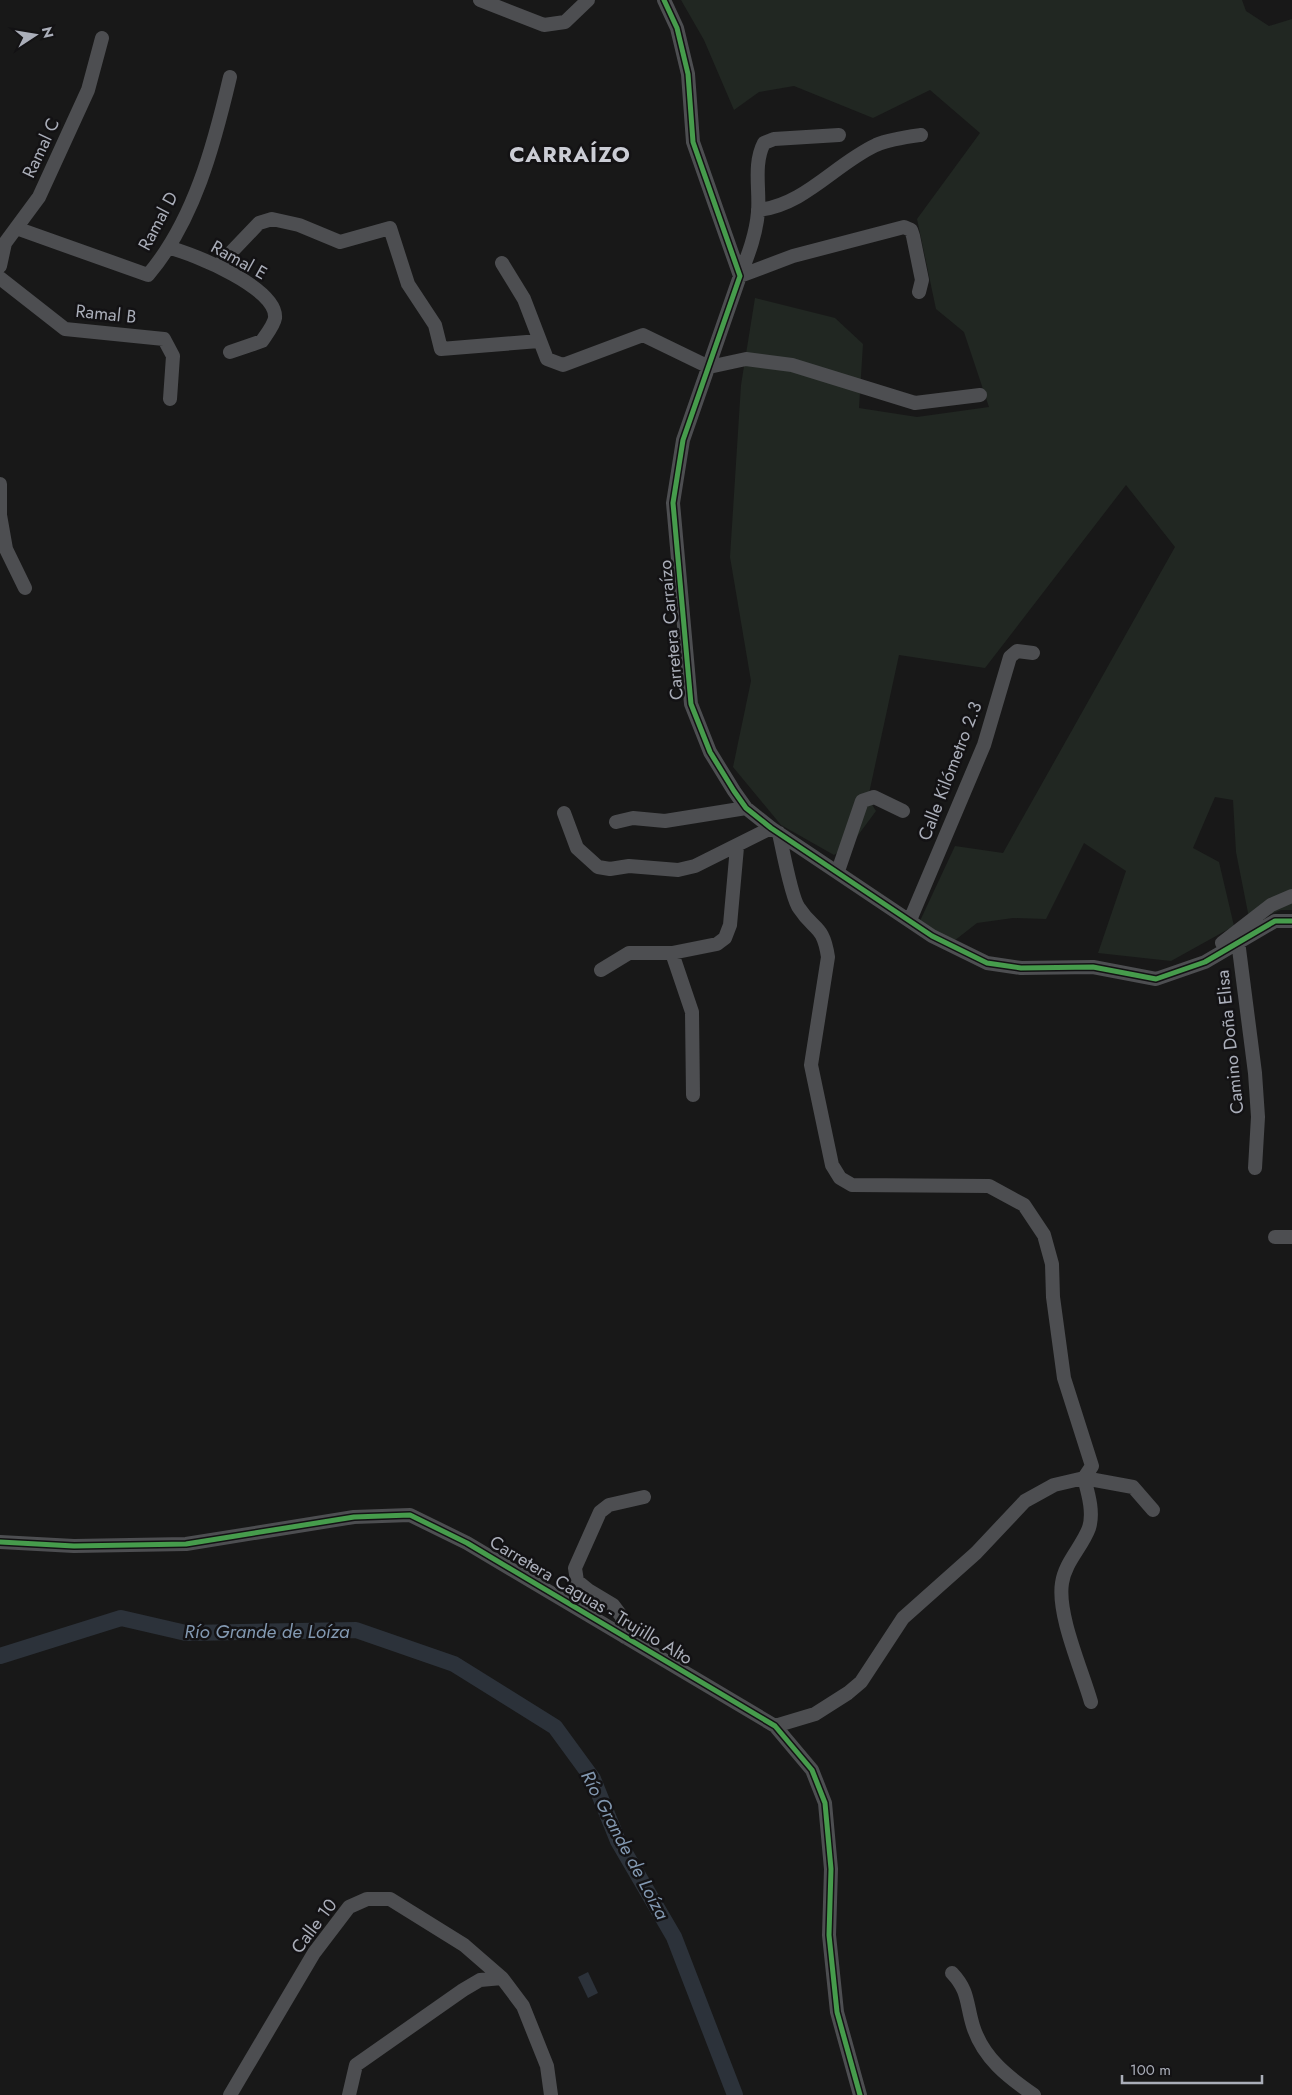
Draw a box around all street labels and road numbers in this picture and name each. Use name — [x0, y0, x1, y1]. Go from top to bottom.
street label: Ramal C — [16, 114, 66, 182]
street label: Ramal D — [132, 187, 184, 255]
street label: Ramal E — [206, 234, 272, 286]
street label: Ramal B — [74, 298, 138, 330]
street label: Carretera Carraízo — [652, 559, 690, 701]
street label: Calle Kilómetro 2.3 — [912, 698, 989, 844]
street label: Camino Doña Elisa — [1210, 969, 1250, 1115]
street label: Carretera Caguas - Trujillo Alto — [485, 1529, 698, 1671]
street label: Calle 10 — [285, 1893, 343, 1959]

